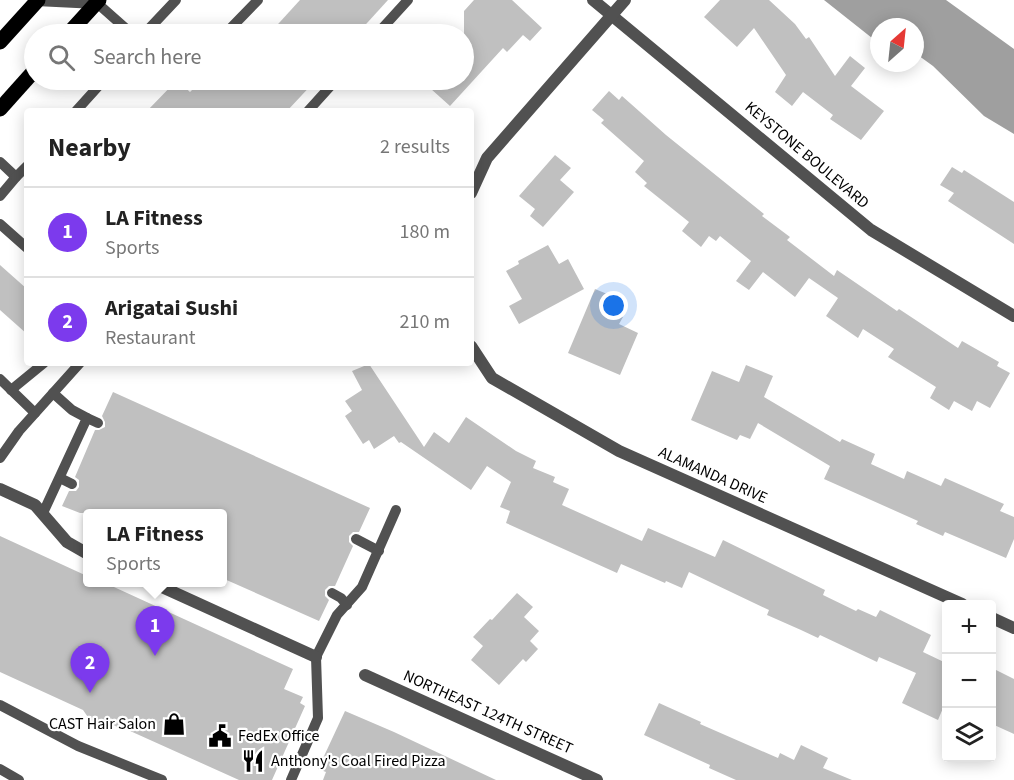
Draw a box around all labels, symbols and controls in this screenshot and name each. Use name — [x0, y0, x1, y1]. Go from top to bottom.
north arrow — [870, 18, 924, 72]
search box — [24, 24, 474, 90]
icon: search — [45, 41, 78, 74]
text: Search here — [93, 41, 201, 73]
street label: KEYSTONE BOULEVARD — [740, 96, 874, 214]
text: Nearby — [48, 129, 131, 166]
text: 2 results — [380, 133, 450, 161]
text: LA Fitness — [105, 202, 203, 234]
text: 1 — [62, 218, 73, 246]
text: 180 m — [400, 218, 450, 246]
text: Sports — [105, 234, 160, 262]
your location — [599, 291, 628, 320]
text: Arigatai Sushi — [105, 292, 238, 324]
text: 2 — [62, 308, 73, 336]
text: 210 m — [400, 308, 450, 336]
text: Restaurant — [105, 324, 196, 352]
street label: ALAMANDA DRIVE — [655, 441, 771, 509]
popup — [83, 509, 227, 587]
text: LA Fitness — [106, 518, 204, 550]
text: Sports — [106, 550, 161, 578]
map controls — [942, 600, 996, 762]
button: + — [942, 600, 996, 654]
pin: 1 — [136, 606, 174, 656]
pin: 2 — [70, 644, 110, 693]
button: − — [942, 654, 996, 708]
street label: NORTHEAST 124TH STREET — [400, 665, 577, 760]
button: layers — [942, 708, 996, 762]
shop icon: CAST Hair Salon — [161, 711, 187, 737]
place label: CAST Hair Salon — [49, 713, 156, 735]
public building icon: FedEx Office — [207, 723, 233, 749]
place label: FedEx Office — [238, 725, 320, 747]
restaurant icon: Anthony's Coal Fired Pizza — [240, 748, 266, 774]
place label: Anthony's Coal Fired Pizza — [271, 750, 446, 772]

